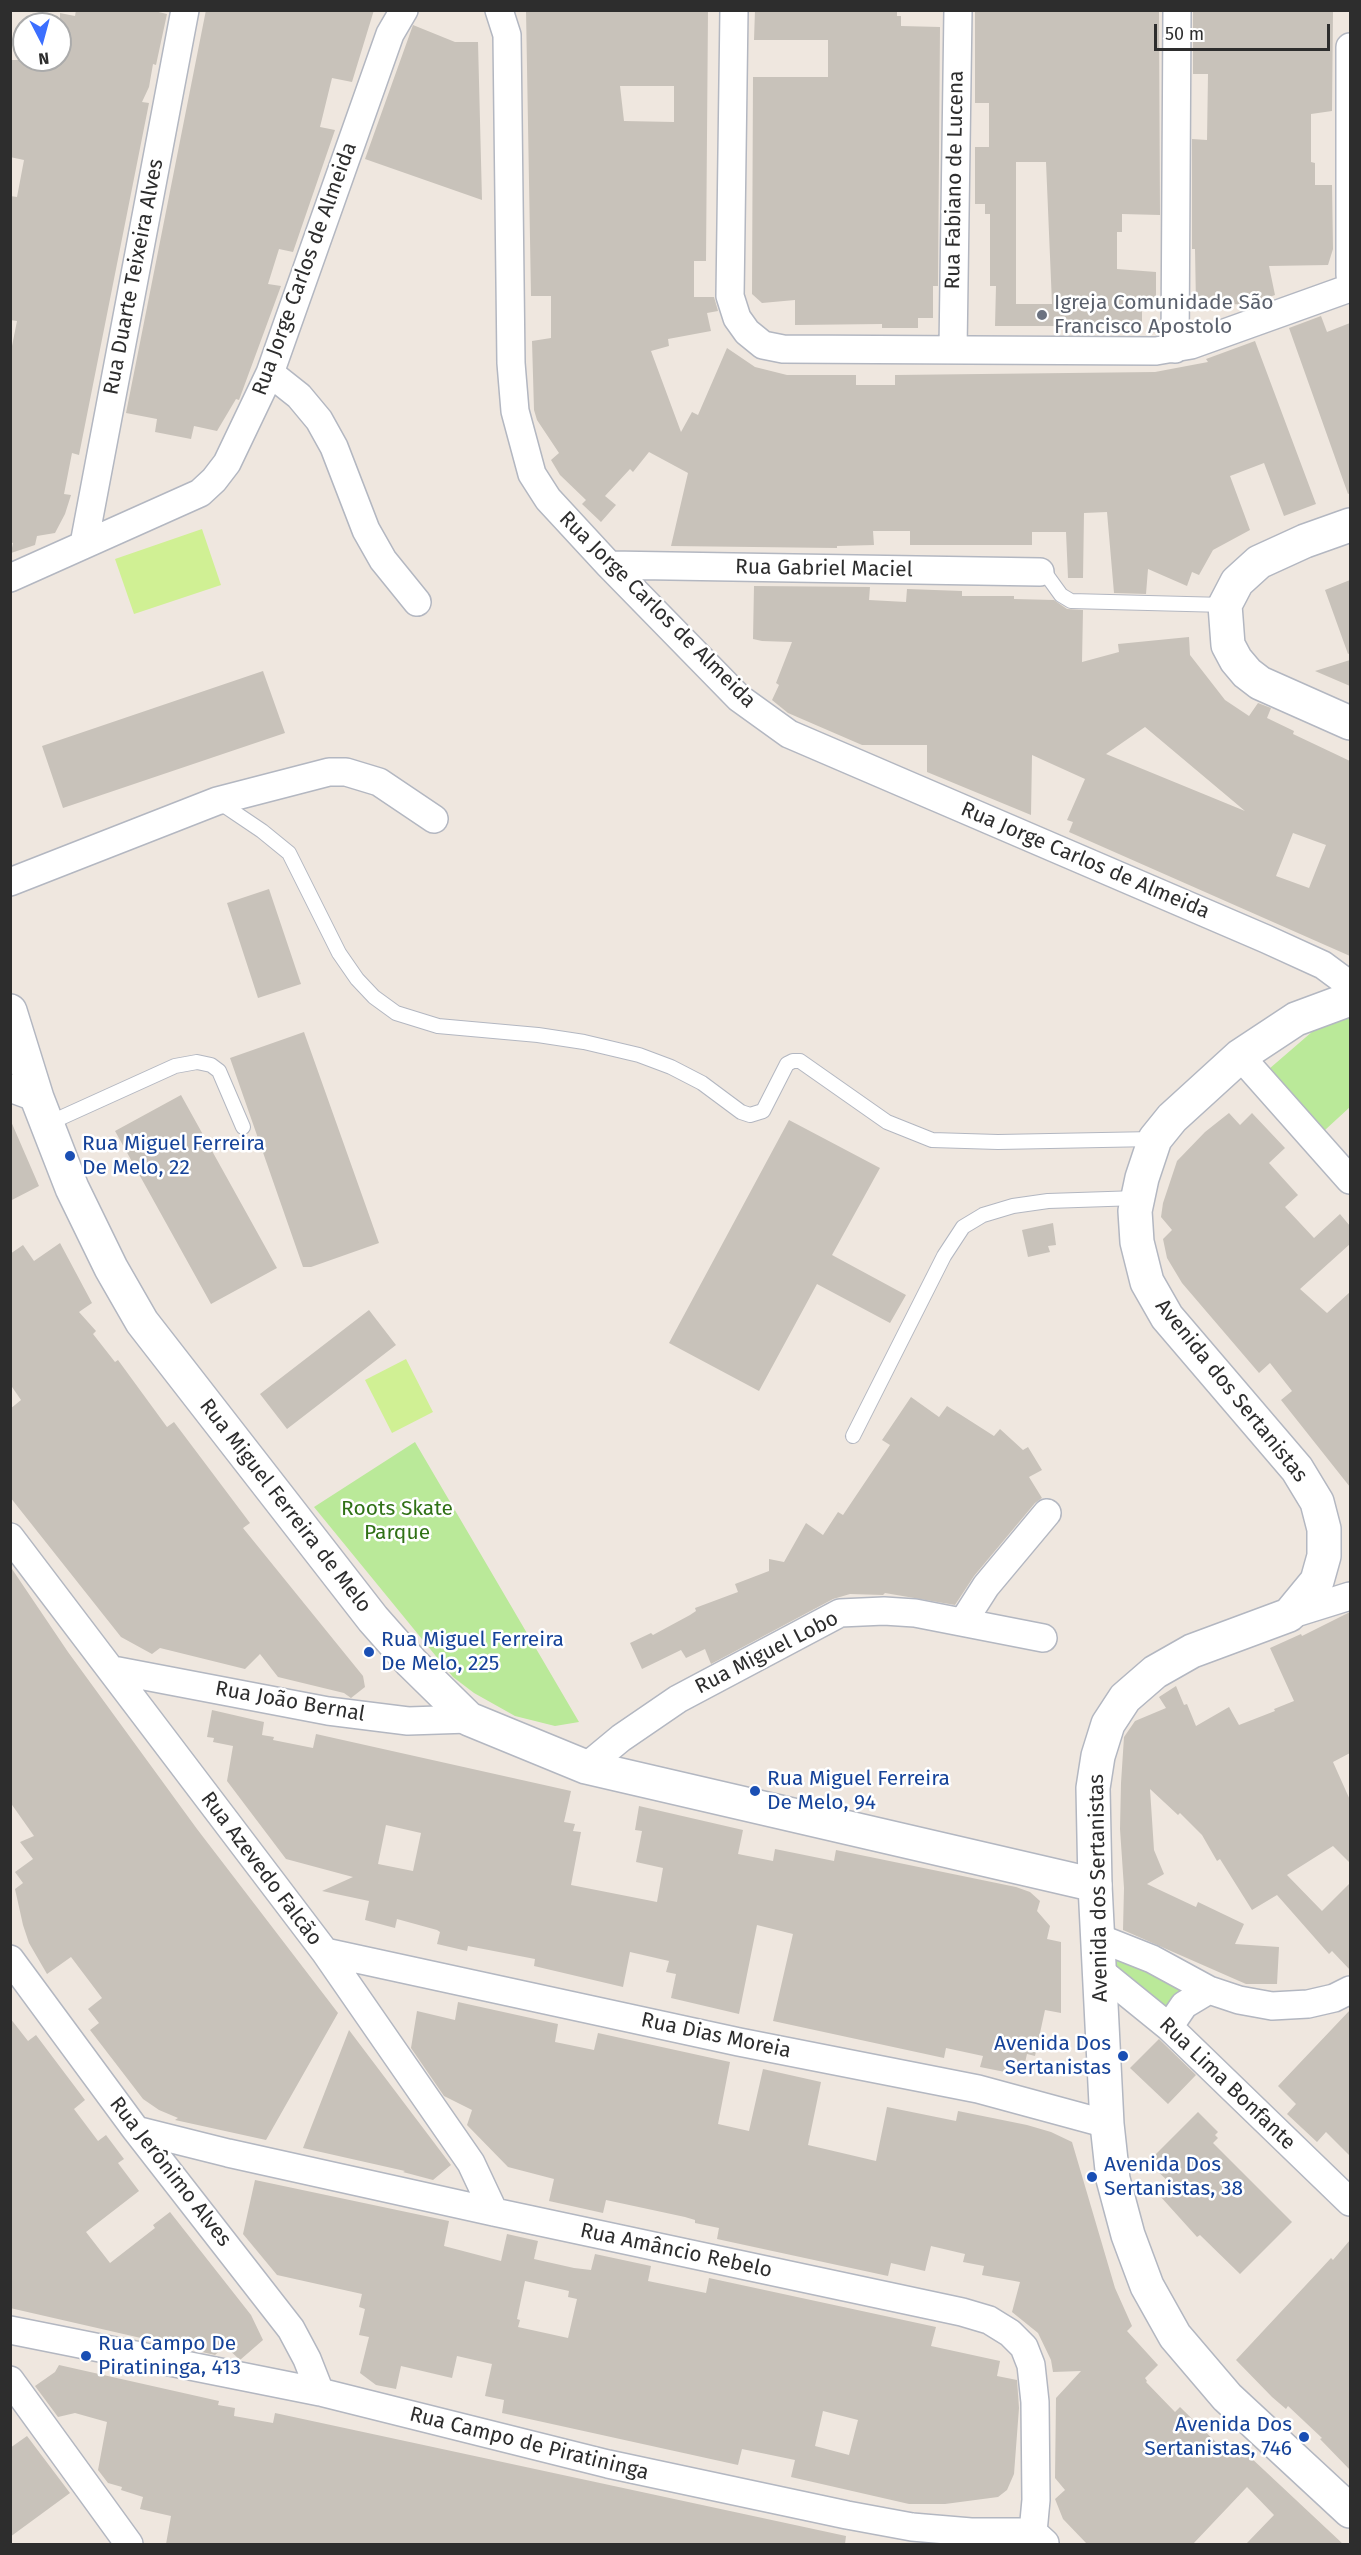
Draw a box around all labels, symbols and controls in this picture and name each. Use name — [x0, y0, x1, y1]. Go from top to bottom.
north arrow — [12, 12, 72, 72]
scale bar — [1157, 12, 1332, 50]
text: 50 m — [1165, 23, 1204, 45]
text: N — [37, 48, 50, 68]
street label: Rua Fabiano de Lucena — [940, 70, 970, 290]
street label: Rua Jorge Carlos de Almeida — [247, 139, 363, 399]
street label: Rua Duarte Teixeira Alves — [99, 157, 169, 397]
place label: Igreja Comunidade São Francisco Apostolo — [1054, 290, 1274, 340]
marker: Igreja Comunidade São Francisco Apostolo — [1035, 308, 1049, 322]
street label: Rua Jorge Carlos de Almeida — [553, 506, 761, 714]
street label: Rua Gabriel Maciel — [735, 555, 913, 583]
street label: Rua Jorge Carlos de Almeida — [957, 797, 1213, 925]
place label: Rua Miguel Ferreira De Melo, 22 — [82, 1131, 265, 1181]
marker: Rua Miguel Ferreira De Melo, 22 — [63, 1149, 77, 1163]
street label: Avenida dos Sertanistas — [1149, 1294, 1313, 1488]
street label: Rua Miguel Ferreira de Melo — [194, 1394, 376, 1618]
park label: Roots Skate Parque — [341, 1496, 453, 1546]
street label: Rua Miguel Lobo — [691, 1606, 843, 1700]
place label: Rua Miguel Ferreira De Melo, 225 — [381, 1627, 564, 1677]
marker: Rua Miguel Ferreira De Melo, 225 — [362, 1645, 376, 1659]
street label: Rua João Bernal — [213, 1676, 367, 1728]
place label: Rua Miguel Ferreira De Melo, 94 — [767, 1766, 950, 1816]
street label: Avenida dos Sertanistas — [1084, 1774, 1114, 2002]
marker: Rua Miguel Ferreira De Melo, 94 — [748, 1784, 762, 1798]
street label: Rua Azevedo Falcão — [195, 1787, 327, 1951]
street label: Rua Dias Moreia — [639, 2008, 793, 2064]
street label: Rua Lima Bonfante — [1154, 2013, 1300, 2155]
place label: Avenida Dos Sertanistas — [994, 2031, 1111, 2081]
marker: Avenida Dos Sertanistas — [1116, 2049, 1130, 2063]
street label: Rua Jerônimo Alves — [104, 2092, 236, 2252]
place label: Avenida Dos Sertanistas, 38 — [1104, 2152, 1243, 2202]
marker: Avenida Dos Sertanistas, 38 — [1085, 2170, 1099, 2184]
street label: Rua Amâncio Rebelo — [578, 2218, 774, 2284]
place label: Rua Campo De Piratininga, 413 — [98, 2331, 241, 2381]
marker: Rua Campo De Piratininga, 413 — [79, 2349, 93, 2363]
street label: Rua Campo de Piratininga — [407, 2402, 651, 2486]
place label: Avenida Dos Sertanistas, 746 — [1144, 2412, 1292, 2462]
marker: Avenida Dos Sertanistas, 746 — [1297, 2430, 1311, 2444]

